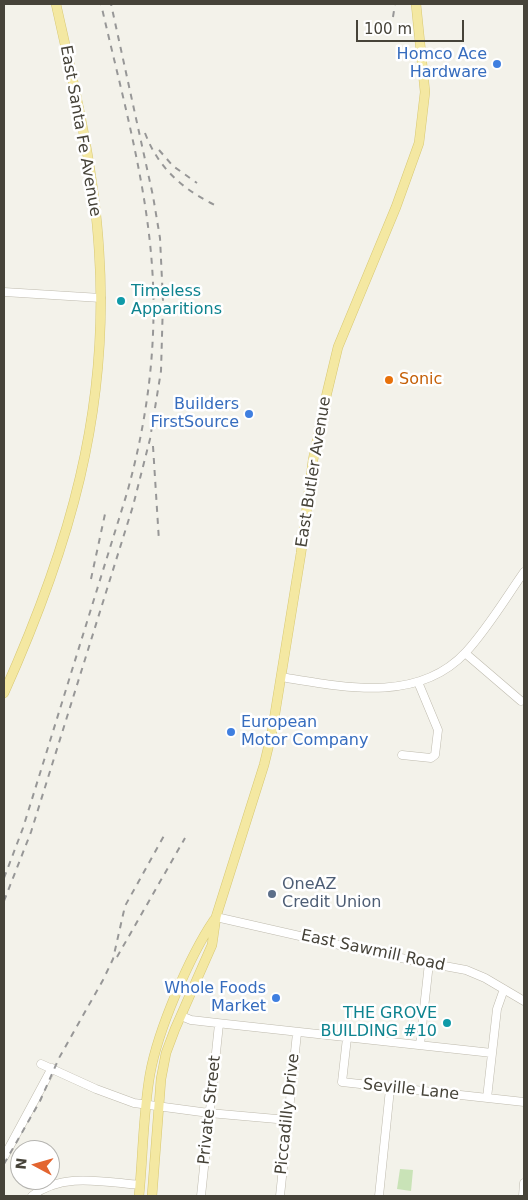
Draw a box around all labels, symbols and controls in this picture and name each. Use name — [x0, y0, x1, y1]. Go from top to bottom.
scale bar — [358, 10, 466, 42]
text: 100 m — [364, 20, 412, 38]
street label: East Santa Fe Avenue — [55, 44, 105, 218]
place label: Homco Ace Hardware — [397, 45, 487, 83]
marker: Homco Ace Hardware — [491, 58, 503, 70]
place label: Timeless Apparitions — [131, 282, 222, 320]
marker: Timeless Apparitions — [115, 295, 127, 307]
place label: Sonic — [399, 370, 442, 390]
marker: Sonic — [383, 374, 395, 386]
place label: Builders FirstSource — [150, 395, 239, 433]
street label: East Butler Avenue — [293, 395, 335, 549]
marker: Builders FirstSource — [243, 408, 255, 420]
place label: European Motor Company — [241, 713, 368, 751]
marker: European Motor Company — [225, 726, 237, 738]
place label: OneAZ Credit Union — [282, 875, 381, 913]
marker: OneAZ Credit Union — [266, 888, 278, 900]
street label: East Sawmill Road — [299, 926, 447, 976]
place label: Whole Foods Market — [164, 979, 266, 1017]
marker: Whole Foods Market — [270, 992, 282, 1004]
place label: THE GROVE BUILDING #10 — [320, 1004, 437, 1042]
marker: THE GROVE BUILDING #10 — [441, 1017, 453, 1029]
street label: Piccadilly Drive — [272, 1052, 304, 1176]
street label: Private Street — [195, 1055, 225, 1165]
street label: Seville Lane — [362, 1075, 460, 1105]
north arrow — [10, 1140, 60, 1190]
text: N — [13, 1157, 30, 1170]

